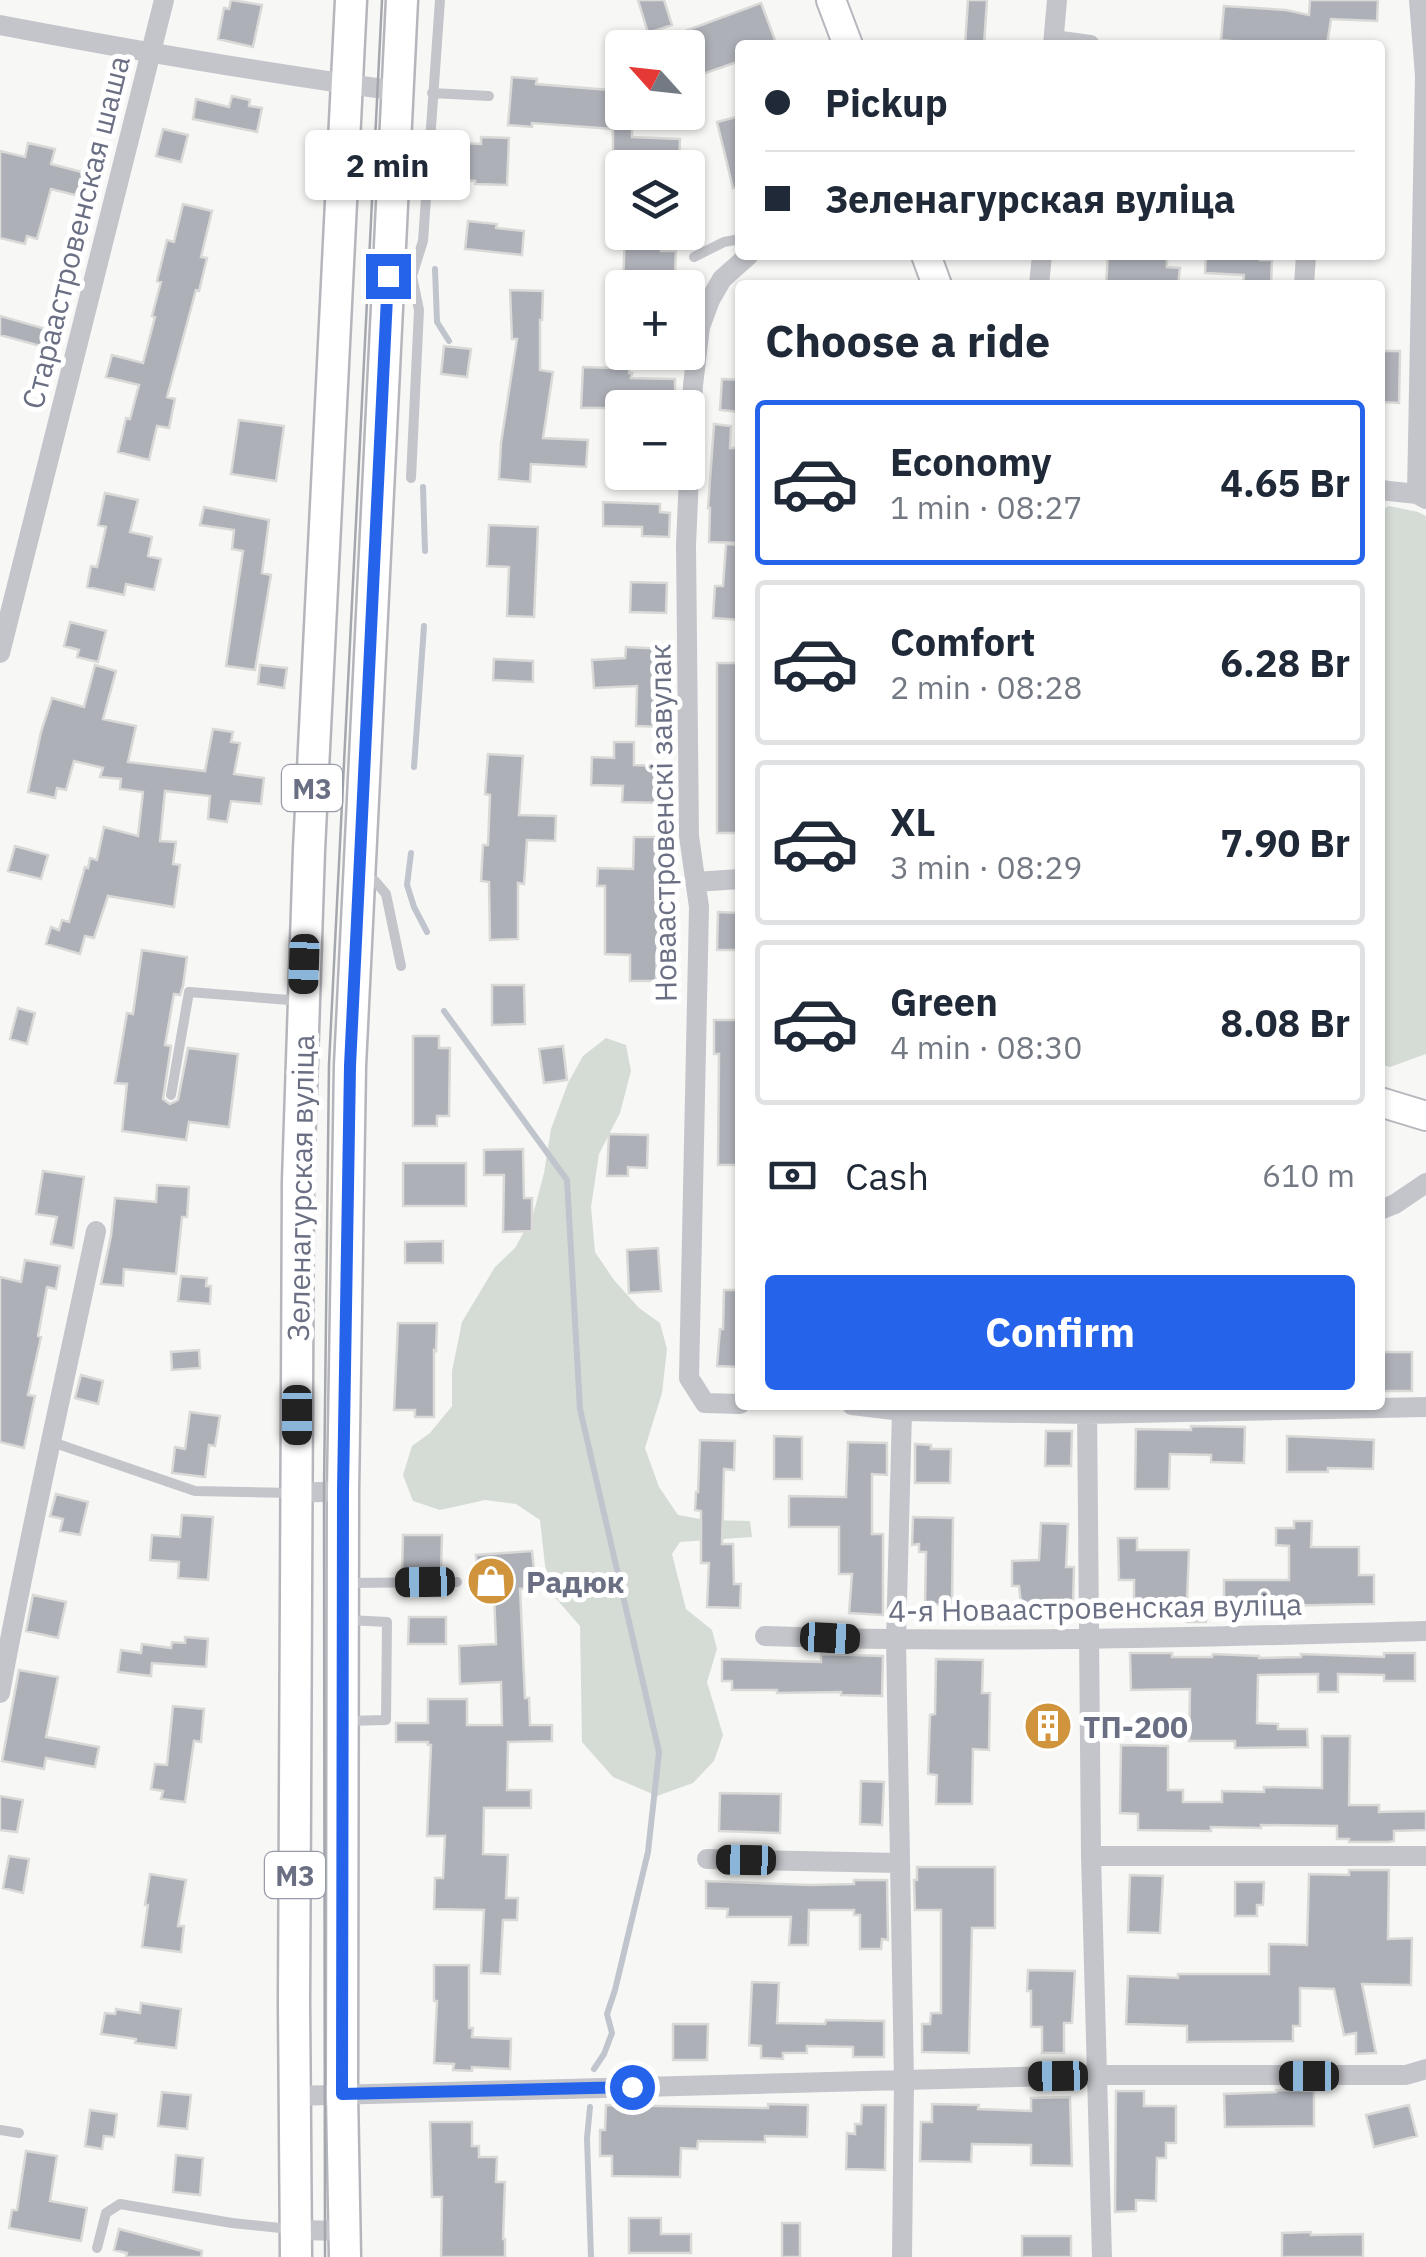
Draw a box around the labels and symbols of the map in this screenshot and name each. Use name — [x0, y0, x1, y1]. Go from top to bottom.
north arrow — [605, 30, 705, 130]
street label: Стараастровенская шаша — [12, 51, 138, 413]
callout: 2 min — [306, 131, 470, 201]
route end — [366, 254, 411, 299]
street label: Новаастровенскі завулак — [639, 643, 685, 1003]
road number: М3 — [282, 765, 342, 811]
car — [288, 933, 320, 995]
street label: Зеленагурская вуліца — [278, 1034, 322, 1342]
car — [282, 1385, 312, 1445]
shop icon: Радюк — [465, 1555, 517, 1607]
place label: Радюк — [526, 1562, 625, 1601]
car — [395, 1566, 455, 1598]
street label: 4-я Новаастровенская вуліца — [888, 1584, 1302, 1630]
car — [799, 1621, 861, 1655]
building icon: ТП-200 — [1022, 1700, 1074, 1752]
place label: ТП-200 — [1083, 1707, 1188, 1746]
car — [716, 1844, 776, 1876]
road number: М3 — [265, 1852, 325, 1898]
car — [1028, 2060, 1088, 2092]
car — [1279, 2061, 1339, 2091]
route start — [610, 2065, 655, 2110]

